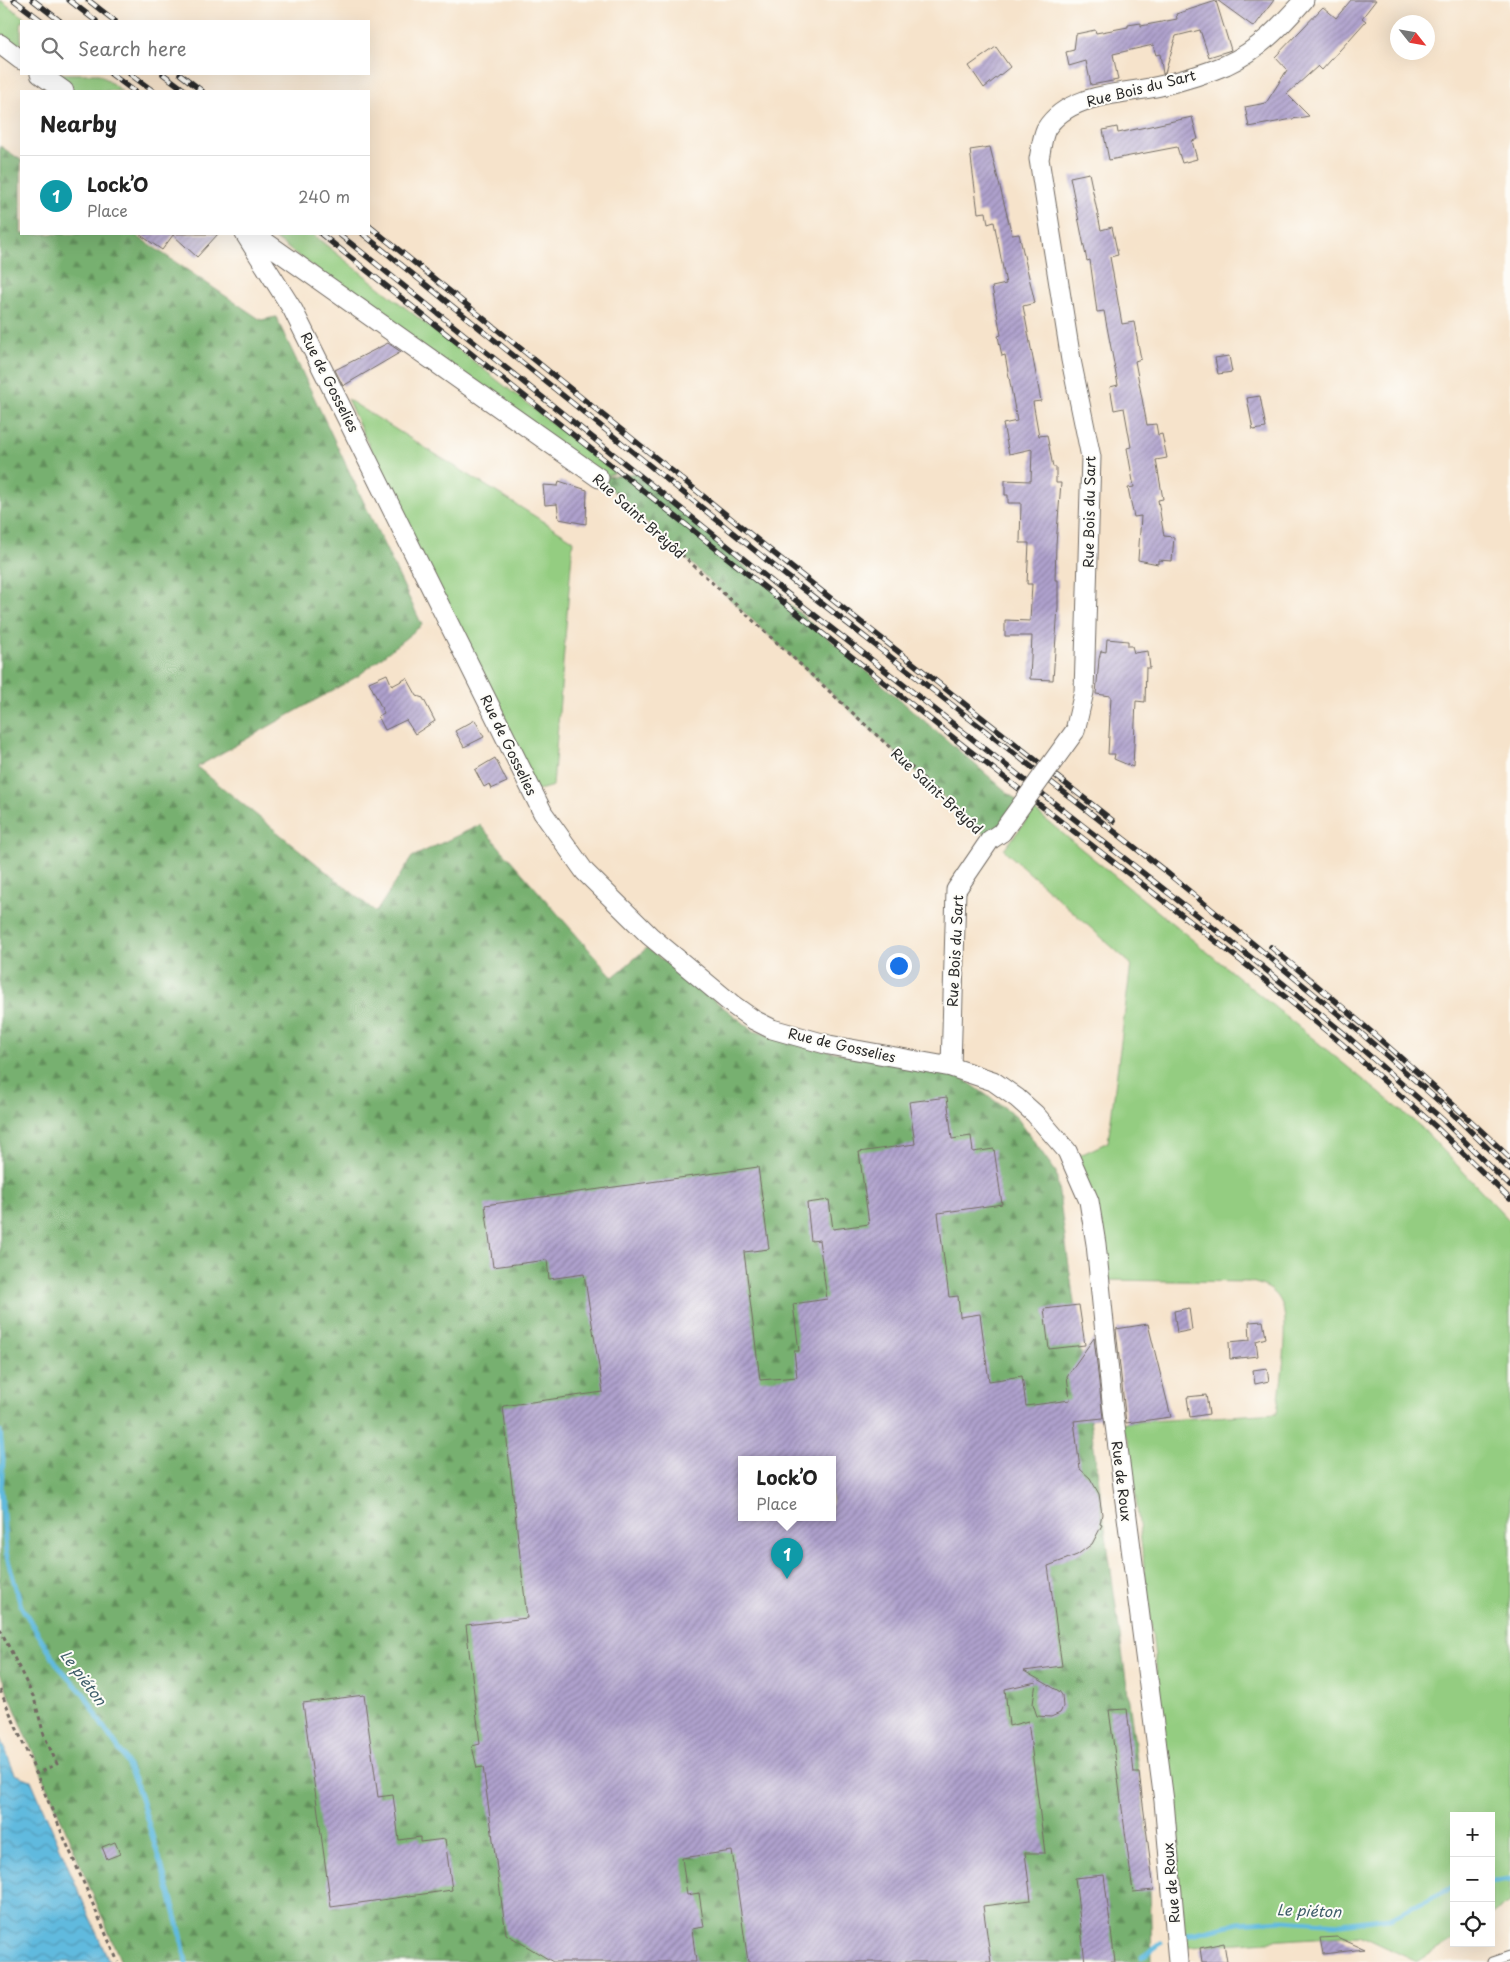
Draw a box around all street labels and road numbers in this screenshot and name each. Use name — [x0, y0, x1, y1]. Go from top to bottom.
street label: Rue Bois du Sart — [1084, 64, 1198, 112]
street label: Rue de Gosselies — [296, 328, 364, 436]
street label: Rue Bois du Sart — [1078, 456, 1100, 568]
street label: Rue Saint-Brèyôd — [588, 469, 690, 563]
street label: Rue de Gosselies — [475, 691, 543, 799]
street label: Rue Saint-Brèyôd — [887, 743, 987, 839]
street label: Rue Bois du Sart — [942, 894, 968, 1007]
street label: Rue de Gosselies — [786, 1022, 898, 1068]
street label: Rue de Roux — [1107, 1440, 1137, 1523]
street label: Rue de Roux — [1157, 1842, 1185, 1924]

